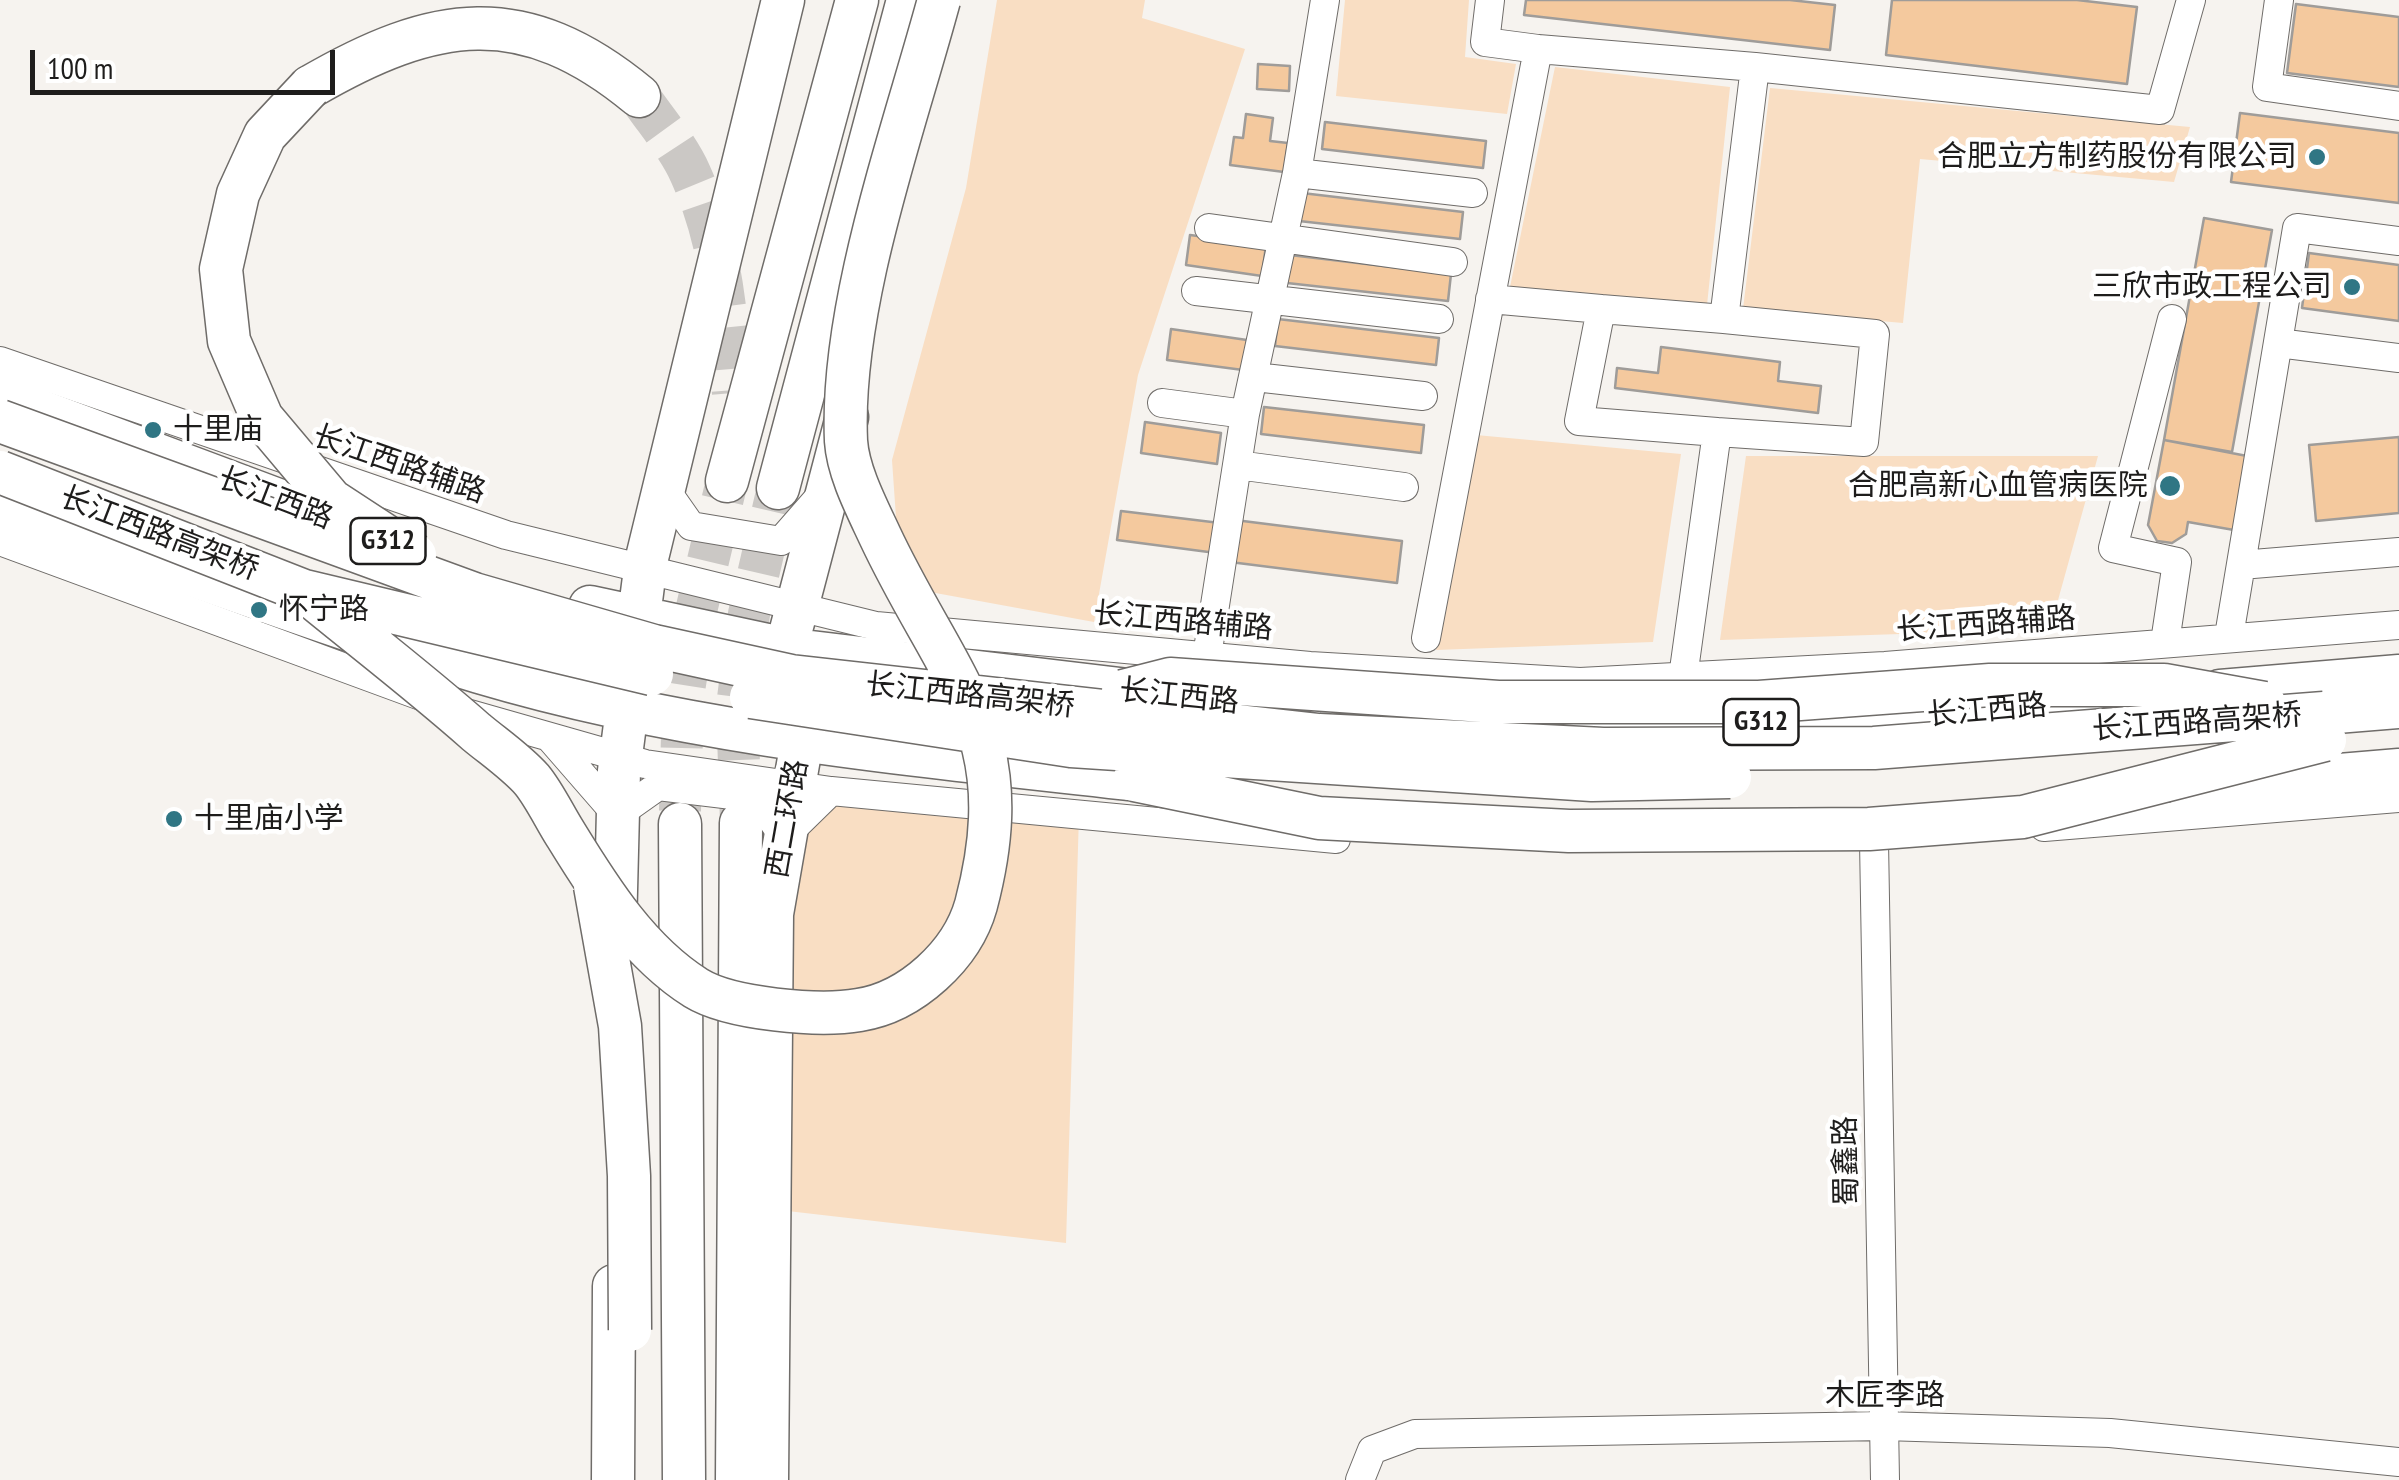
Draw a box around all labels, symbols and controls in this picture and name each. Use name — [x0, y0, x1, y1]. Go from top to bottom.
scale bar — [35, 30, 340, 92]
text: 100 m — [47, 48, 113, 87]
place label: 合肥立方制药股份有限公司 — [1937, 139, 2297, 175]
marker: 合肥立方制药股份有限公司 — [2306, 146, 2328, 168]
place label: 三欣市政工程公司 — [2092, 269, 2332, 305]
marker: 三欣市政工程公司 — [2341, 276, 2363, 298]
place label: 十里庙 — [173, 412, 263, 448]
marker: 十里庙 — [142, 419, 164, 441]
street label: 长江西路辅路 — [308, 419, 490, 511]
street label: 长江西路 — [213, 461, 337, 537]
place label: 合肥高新心血管病医院 — [1848, 468, 2148, 504]
marker: 合肥高新心血管病医院 — [2157, 473, 2183, 499]
street label: 长江西路高架桥 — [55, 480, 263, 588]
road number: G312 — [350, 518, 426, 564]
place label: 怀宁路 — [279, 592, 369, 628]
street label: 长江西路辅路 — [1092, 596, 1274, 648]
marker: 怀宁路 — [248, 599, 270, 621]
street label: 长江西路辅路 — [1895, 601, 2077, 649]
street label: 长江西路高架桥 — [864, 667, 1076, 725]
street label: 长江西路 — [1117, 673, 1241, 721]
street label: 长江西路 — [1926, 688, 2048, 734]
street label: 长江西路高架桥 — [2091, 698, 2303, 748]
road number: G312 — [1724, 699, 1798, 745]
street label: 西二环路 — [760, 757, 816, 881]
place label: 十里庙小学 — [194, 801, 344, 837]
marker: 十里庙小学 — [163, 808, 185, 830]
street label: 蜀鑫路 — [1828, 1116, 1866, 1206]
street label: 木匠李路 — [1825, 1378, 1945, 1414]

